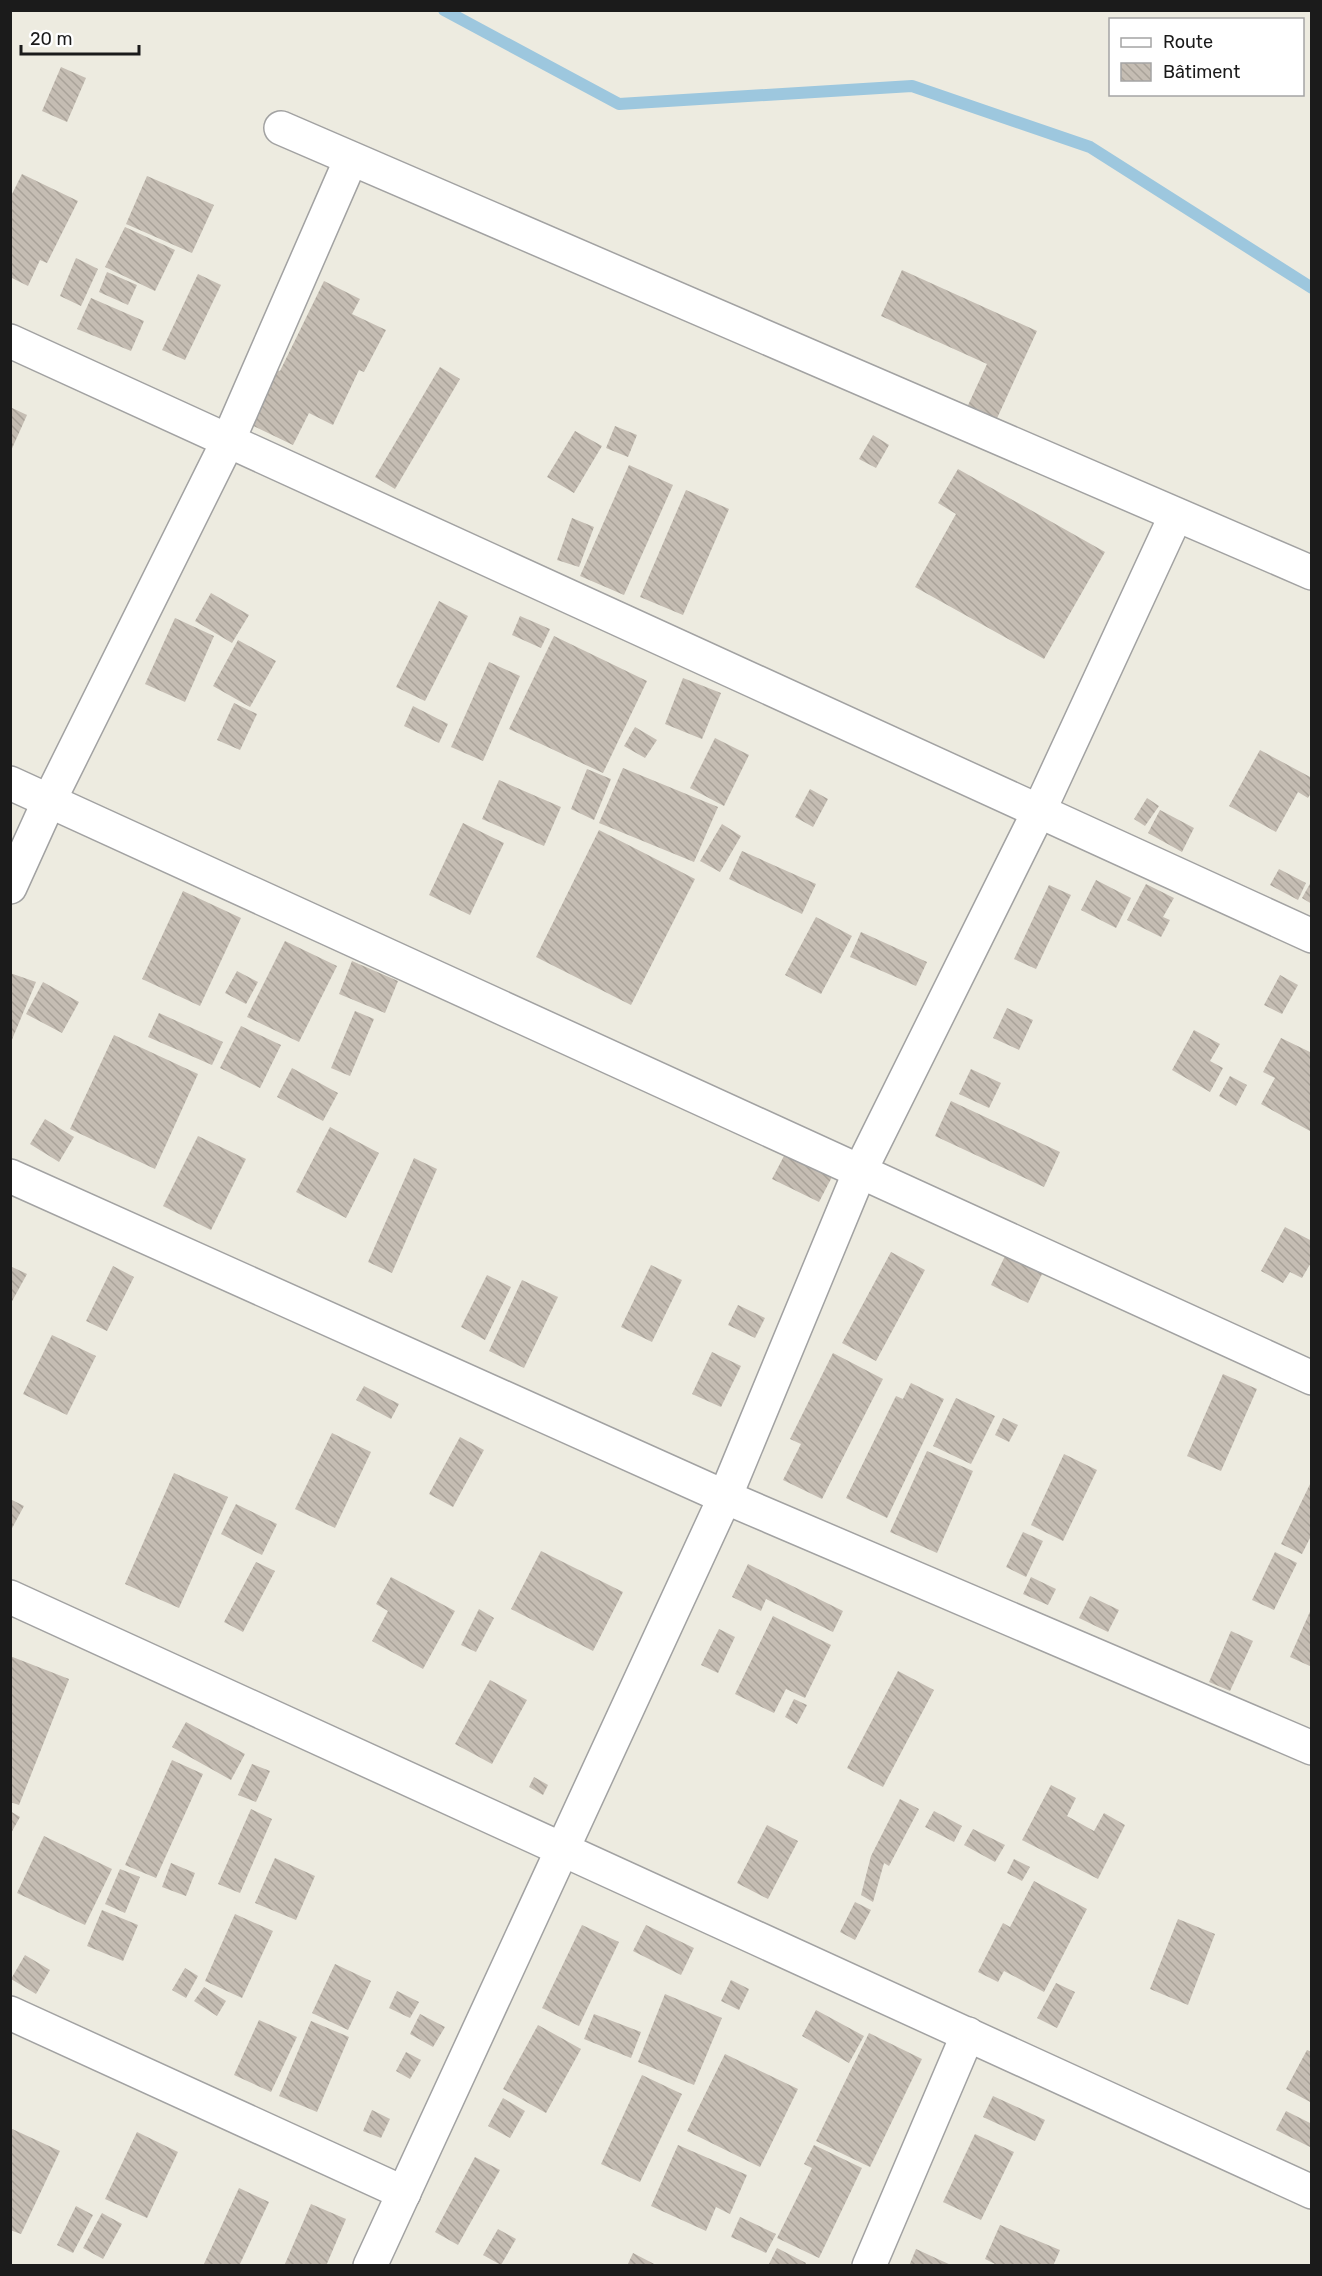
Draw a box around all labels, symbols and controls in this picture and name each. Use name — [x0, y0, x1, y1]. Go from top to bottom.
scale bar — [21, 18, 140, 56]
legend — [1109, 18, 1304, 96]
text: 20 m — [30, 28, 72, 50]
text: Route — [1163, 31, 1213, 53]
text: Bâtiment — [1163, 61, 1240, 83]

